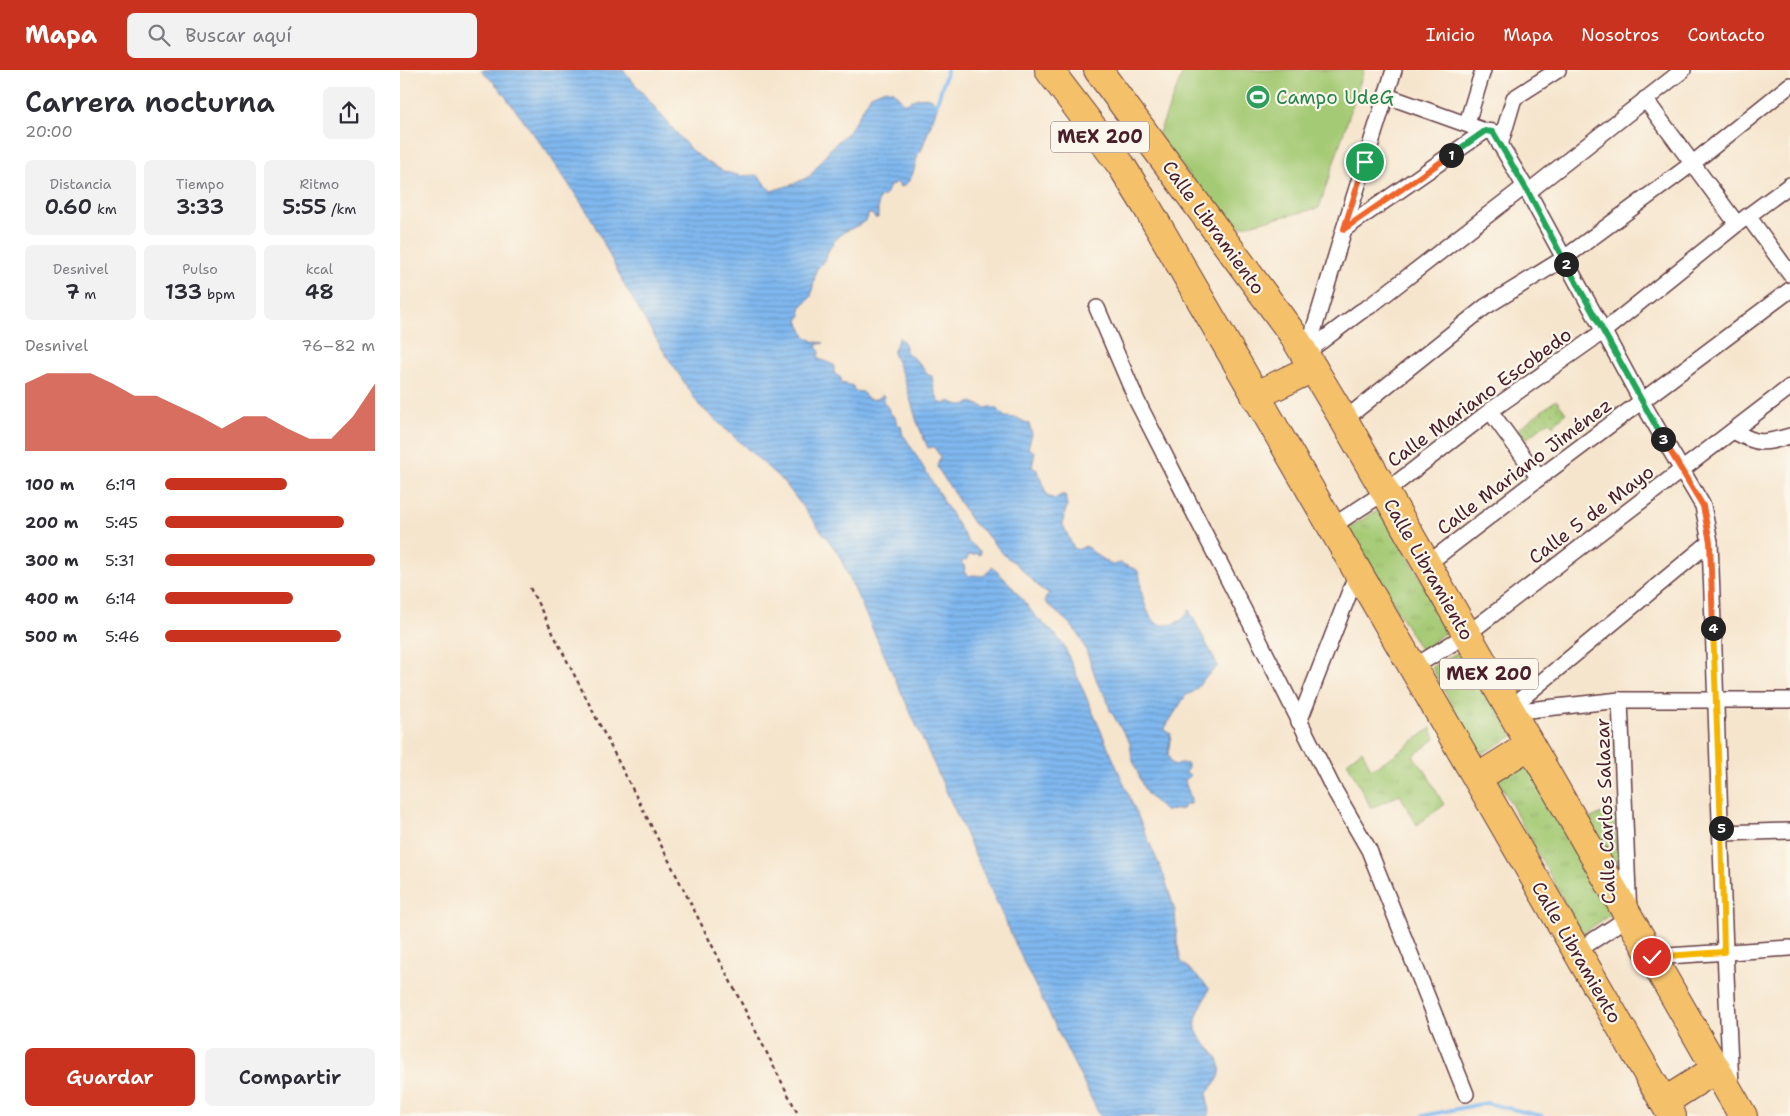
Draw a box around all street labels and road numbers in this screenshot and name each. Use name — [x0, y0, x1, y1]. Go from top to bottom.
road number: MEX 200 — [1051, 122, 1149, 152]
street label: Calle Libramiento — [1157, 155, 1271, 299]
street label: Calle Mariano Escobedo — [1382, 322, 1577, 473]
street label: Calle Mariano Jiménez — [1432, 392, 1617, 540]
street label: Calle 5 de Mayo — [1524, 459, 1659, 570]
street label: Calle Libramiento — [1378, 494, 1479, 645]
road number: MEX 200 — [1440, 658, 1538, 690]
street label: Calle Carlos Salazar — [1590, 717, 1621, 905]
street label: Calle Libramiento — [1526, 877, 1627, 1028]

